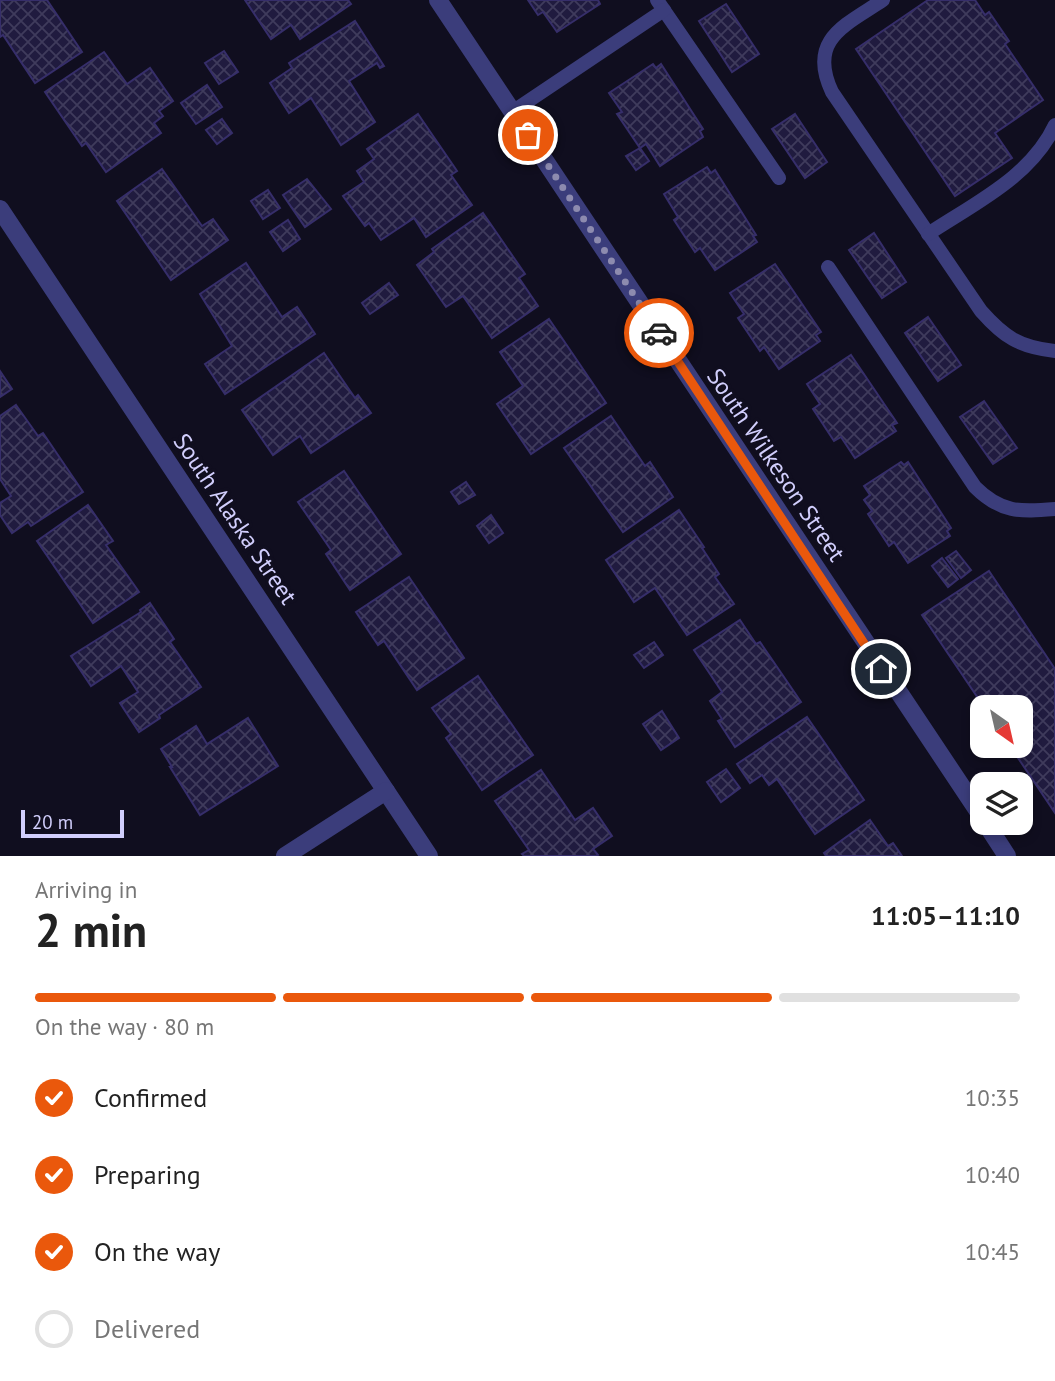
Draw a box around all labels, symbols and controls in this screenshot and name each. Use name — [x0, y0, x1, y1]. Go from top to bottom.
pin — [498, 105, 558, 165]
icon: bag — [509, 116, 547, 154]
courier — [624, 298, 694, 368]
icon: car — [640, 314, 678, 352]
street label: South Wilkeson Street — [700, 362, 853, 567]
street label: South Alaska Street — [167, 427, 304, 610]
pin — [851, 639, 911, 699]
icon: home — [862, 650, 900, 688]
north arrow — [970, 695, 1032, 758]
map controls — [970, 695, 1033, 835]
button: layers — [970, 772, 1033, 835]
scale bar — [21, 807, 124, 839]
text: 20 m — [32, 810, 73, 834]
text: Arriving in — [35, 875, 137, 904]
text: 11:05–11:10 — [871, 899, 1020, 932]
text: 2 min — [35, 900, 147, 960]
text: On the way · 80 m — [35, 1012, 214, 1041]
icon: check — [35, 1079, 73, 1117]
text: Confirmed — [94, 1081, 207, 1114]
text: 10:35 — [965, 1083, 1020, 1112]
icon: check — [35, 1156, 73, 1194]
text: Preparing — [94, 1158, 201, 1191]
text: 10:40 — [965, 1160, 1020, 1189]
icon: check — [35, 1233, 73, 1271]
text: On the way — [94, 1235, 220, 1268]
text: 10:45 — [965, 1237, 1020, 1266]
text: Delivered — [94, 1312, 200, 1345]

